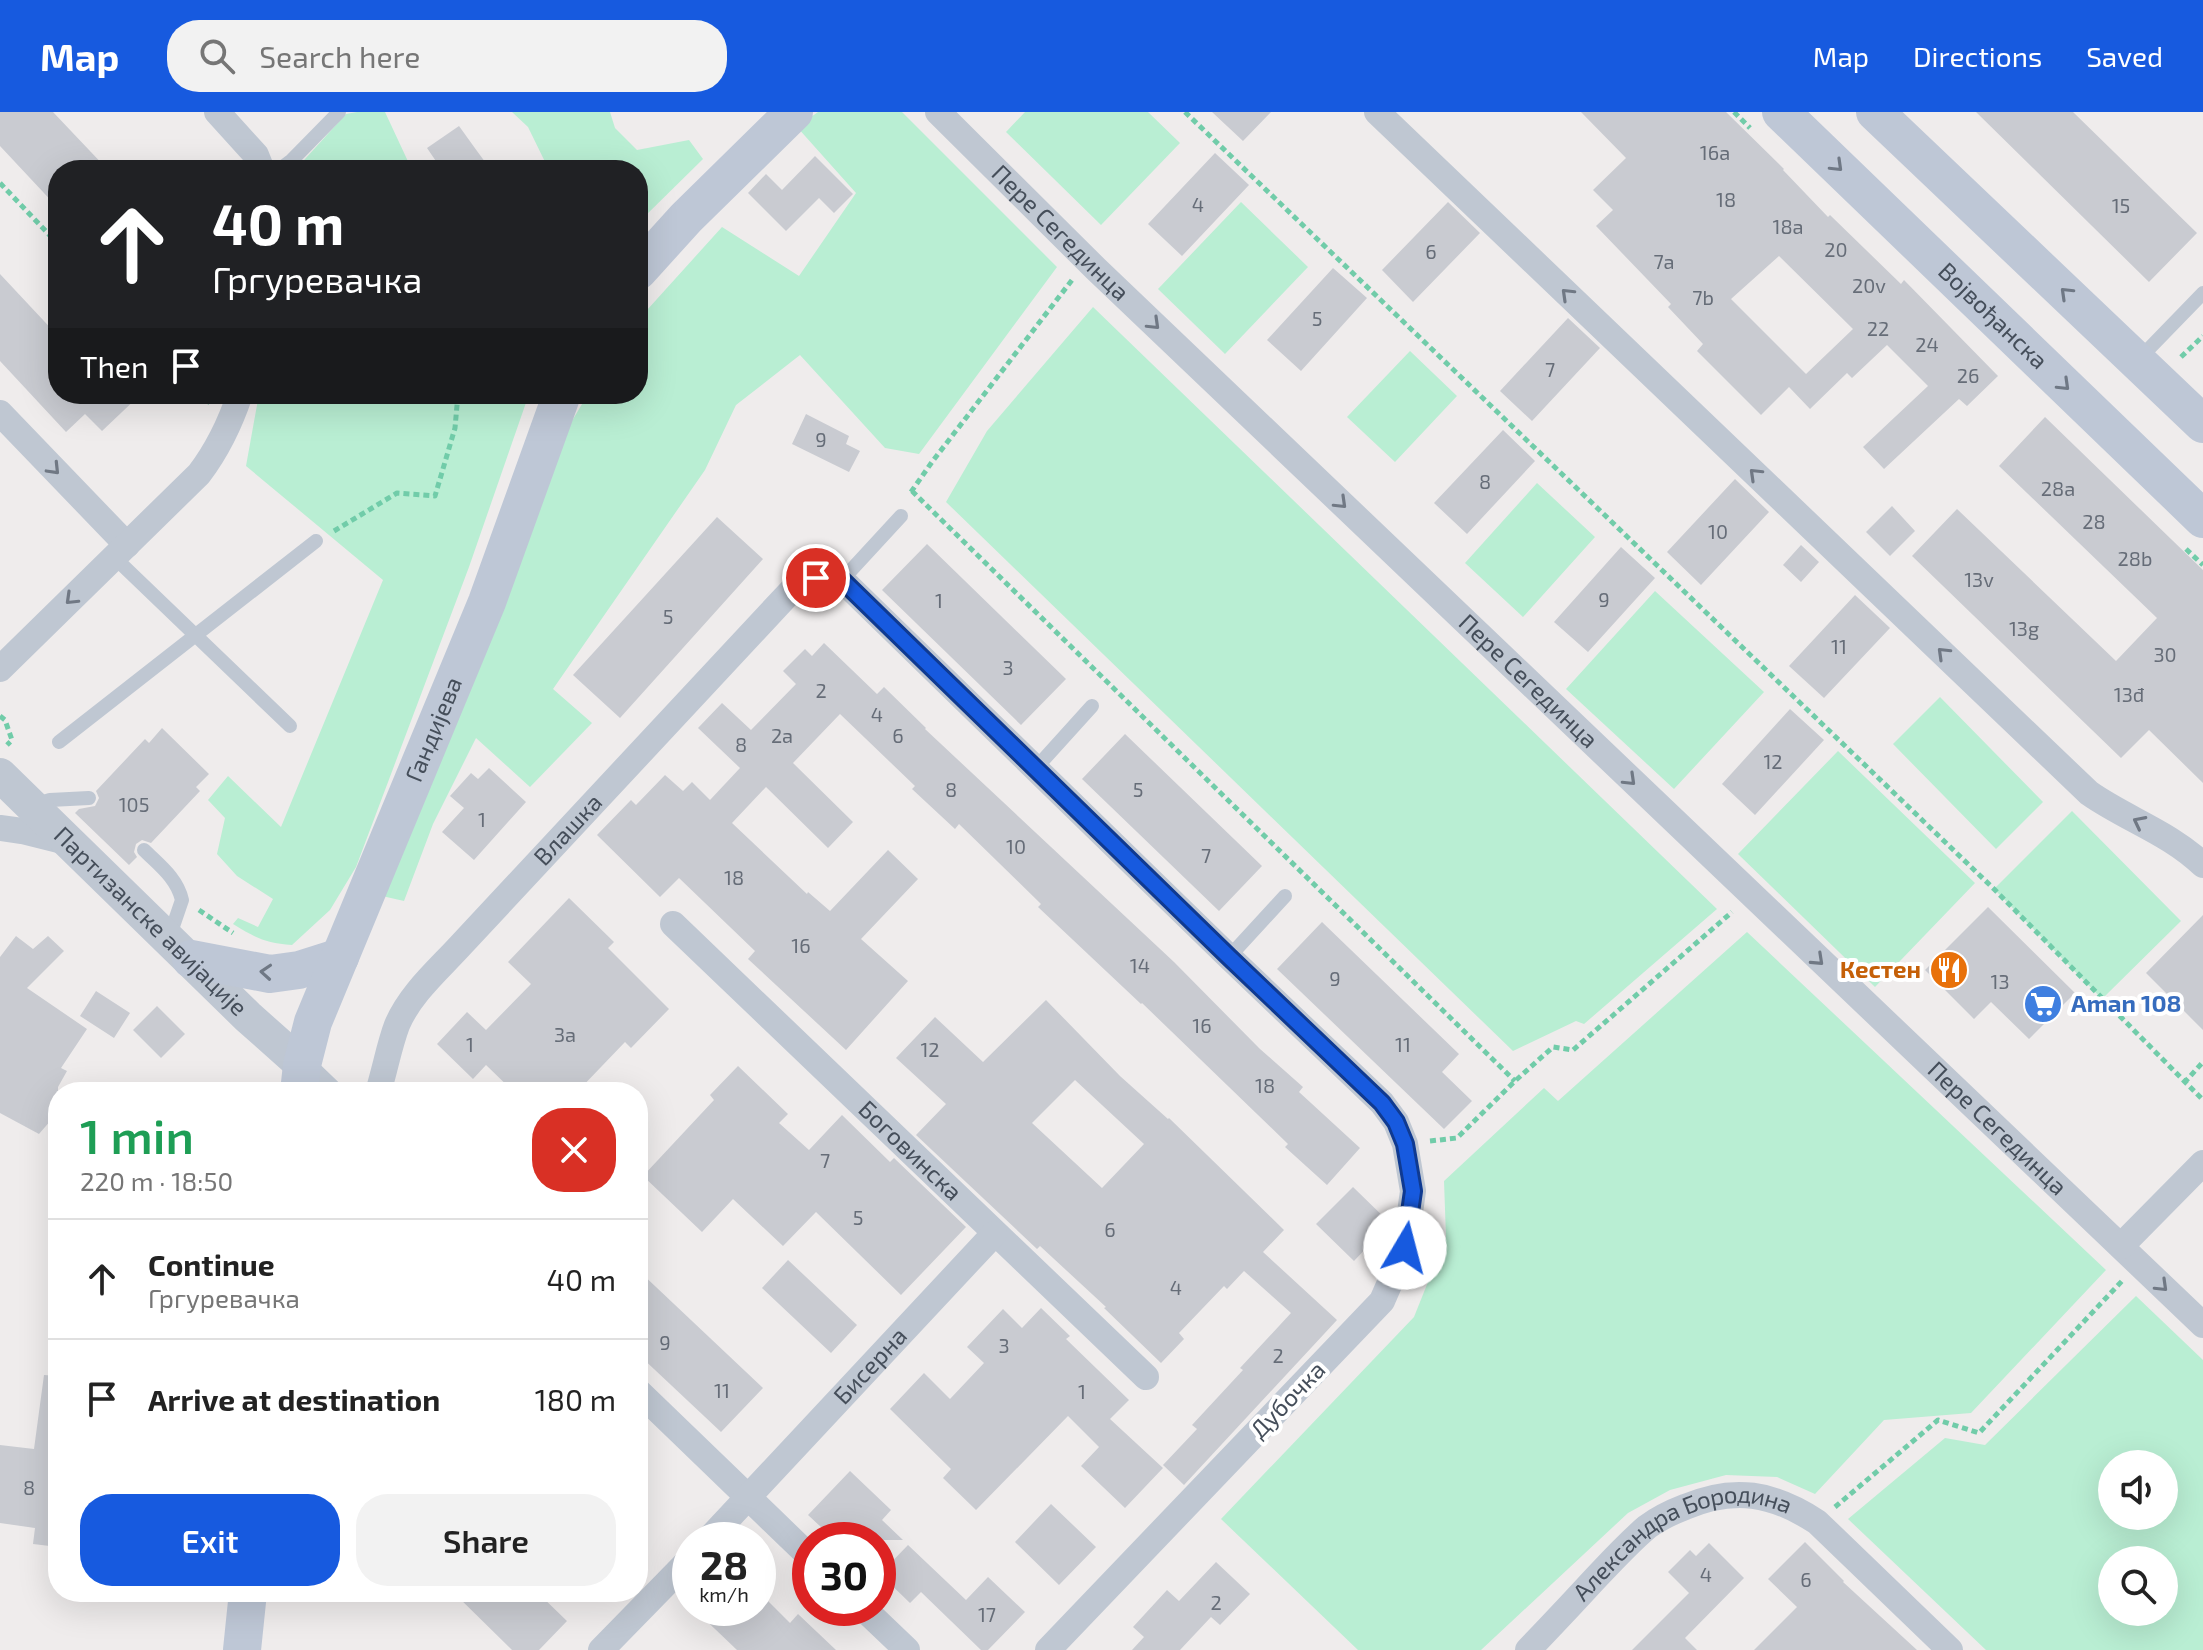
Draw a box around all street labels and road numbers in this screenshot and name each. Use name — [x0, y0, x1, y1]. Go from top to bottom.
street label: Пере Сегединца — [987, 158, 1136, 306]
street label: Војвођанска — [1933, 256, 2054, 374]
street label: Пере Сегединца — [1454, 607, 1605, 753]
street label: Гандијева — [398, 672, 467, 786]
street label: Влашка — [527, 787, 607, 871]
street label: Партизанске авијације — [49, 820, 254, 1021]
street label: Пере Сегединца — [1923, 1054, 2074, 1200]
street label: Боговинска — [853, 1094, 969, 1206]
street label: Бисерна — [827, 1321, 912, 1409]
street label: Дубочка — [1243, 1355, 1331, 1444]
street label: Александра Бородина — [1566, 1479, 1797, 1606]

